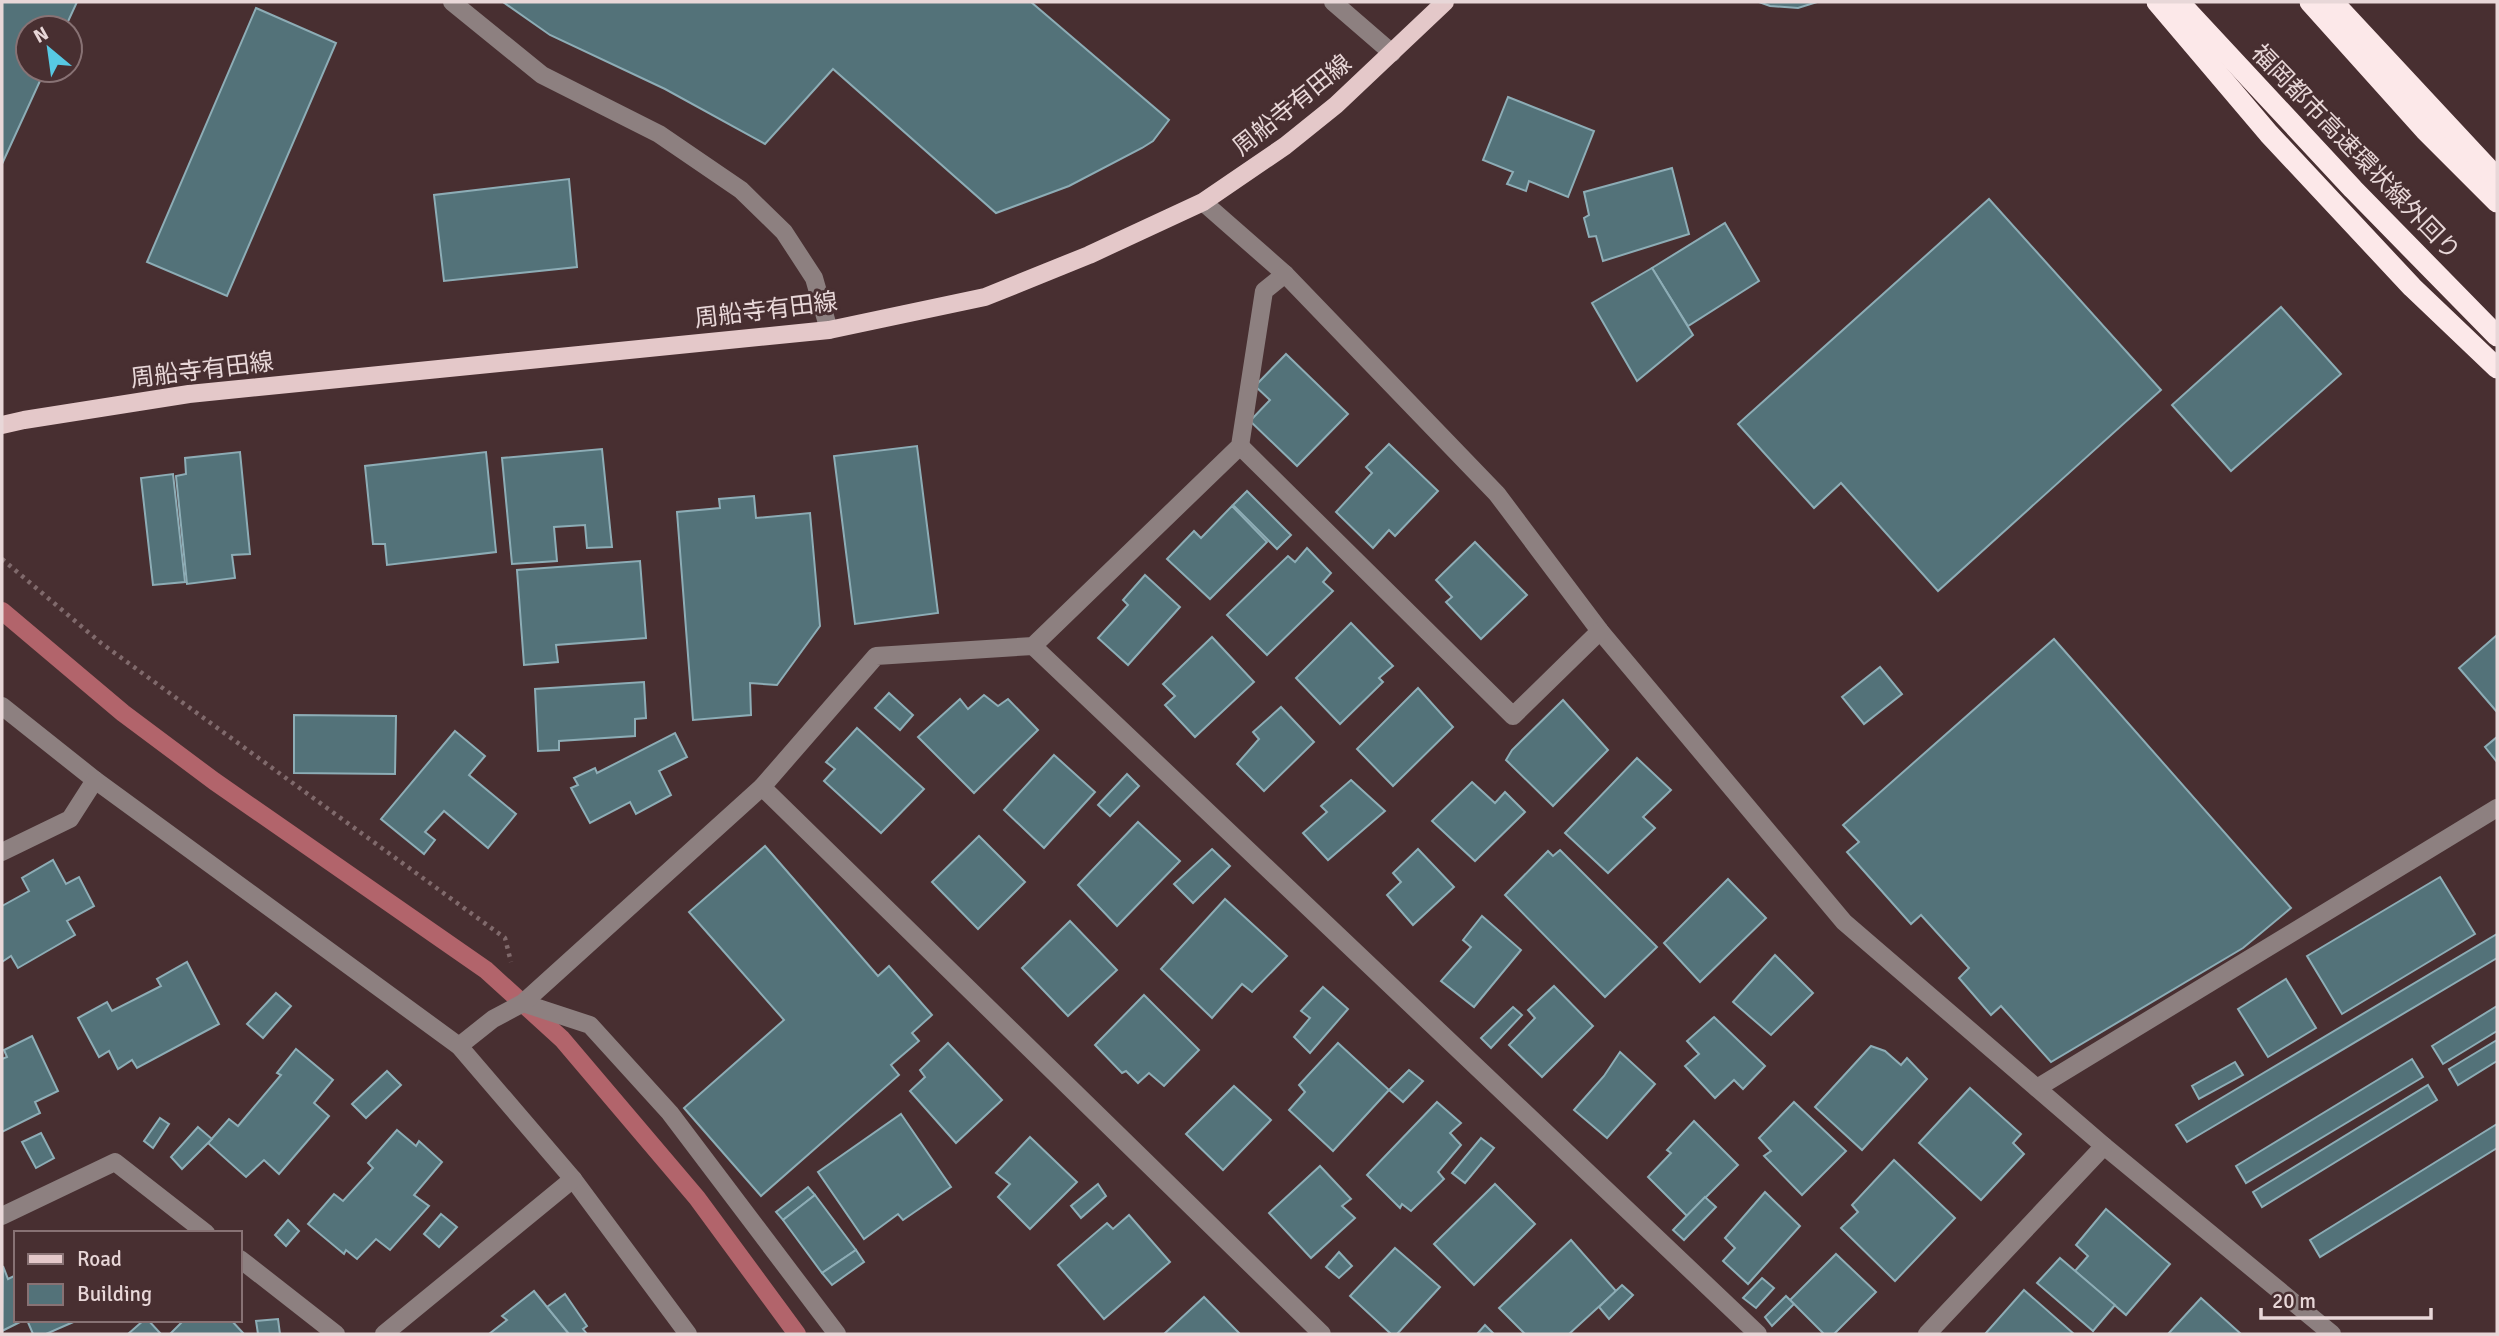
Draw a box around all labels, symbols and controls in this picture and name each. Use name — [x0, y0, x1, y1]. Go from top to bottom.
north arrow — [14, 14, 84, 84]
text: N — [30, 21, 53, 49]
street label: 福岡都市高速環状線外回り — [2245, 38, 2467, 266]
street label: 周船寺有田線 — [1227, 48, 1357, 162]
street label: 周船寺有田線 — [693, 286, 839, 334]
street label: 周船寺有田線 — [129, 346, 275, 394]
legend — [14, 1231, 242, 1322]
text: Road — [77, 1246, 122, 1272]
scale bar — [2261, 1276, 2431, 1320]
text: Building — [77, 1281, 152, 1307]
text: 20 m — [2272, 1288, 2316, 1314]

